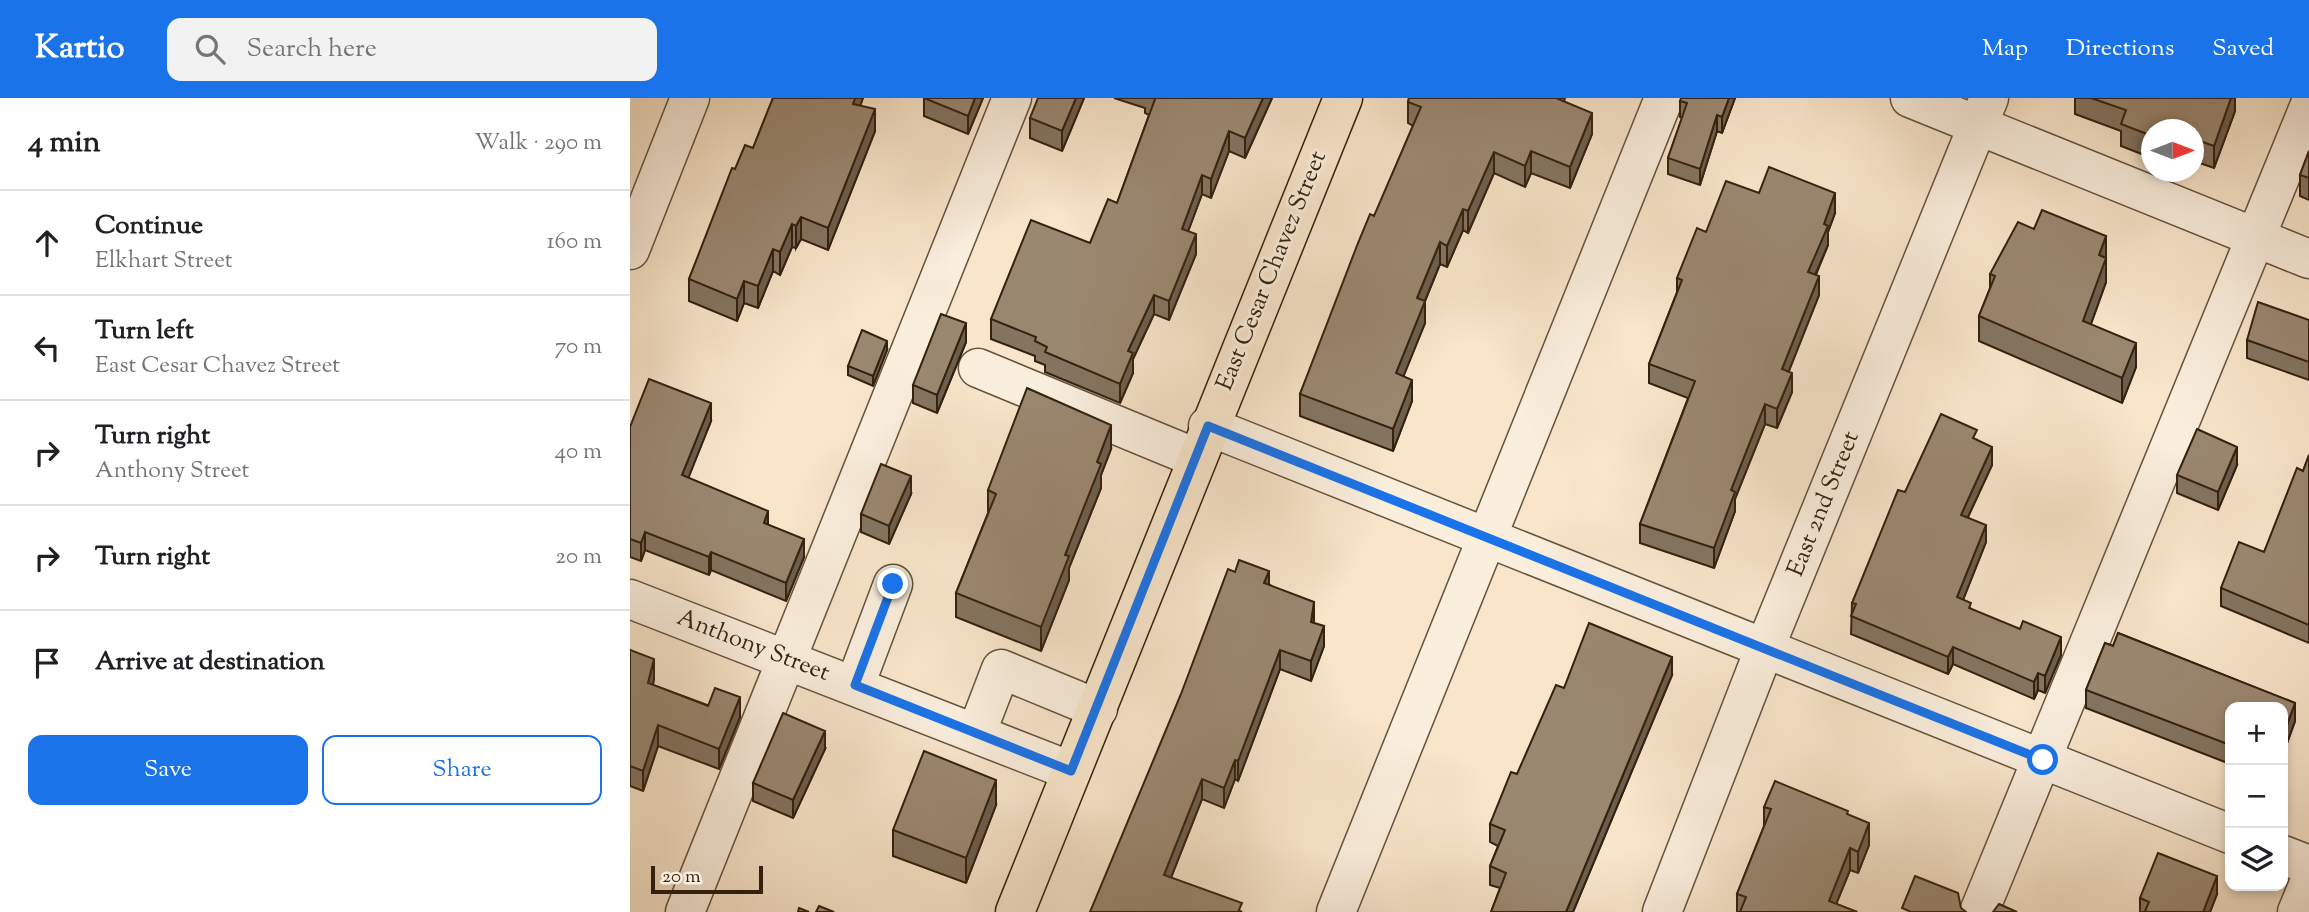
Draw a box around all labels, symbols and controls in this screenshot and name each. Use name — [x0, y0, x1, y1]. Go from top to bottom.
search box — [167, 18, 657, 81]
text: Kartio — [35, 25, 125, 73]
icon: search — [191, 30, 229, 68]
text: Search here — [247, 31, 377, 68]
text: Map — [1982, 32, 2028, 66]
text: Directions — [2066, 32, 2174, 66]
text: Saved — [2212, 32, 2274, 66]
north arrow — [2141, 119, 2204, 182]
text: 4 min — [28, 122, 101, 165]
text: Walk · 290 m — [474, 127, 602, 160]
street label: East Cesar Chavez Street — [1208, 146, 1336, 396]
text: Continue — [95, 208, 203, 245]
icon: ahead — [28, 224, 66, 262]
text: 160 m — [547, 226, 602, 259]
text: Elkhart Street — [95, 245, 233, 278]
text: Turn left — [95, 313, 194, 350]
icon: left — [28, 329, 66, 367]
text: 70 m — [555, 331, 602, 364]
text: East Cesar Chavez Street — [95, 350, 340, 383]
text: Turn right — [95, 418, 210, 455]
street label: East 2nd Street — [1779, 426, 1869, 582]
icon: right — [28, 434, 66, 472]
text: 40 m — [555, 436, 602, 469]
text: Anthony Street — [95, 455, 249, 488]
icon: right — [28, 539, 66, 577]
text: Turn right — [95, 539, 210, 576]
text: 20 m — [555, 541, 602, 574]
route end — [877, 568, 908, 599]
street label: Anthony Street — [672, 601, 834, 691]
icon: arrive — [28, 644, 66, 682]
text: Arrive at destination — [95, 644, 325, 681]
map controls — [2225, 702, 2288, 891]
button: + — [2225, 702, 2288, 765]
button: Save — [28, 735, 308, 805]
button: Share — [322, 735, 602, 805]
route start — [2027, 744, 2058, 775]
button: − — [2225, 765, 2288, 828]
button: layers — [2225, 828, 2288, 891]
scale bar — [651, 863, 763, 895]
text: 20 m — [662, 864, 701, 891]

